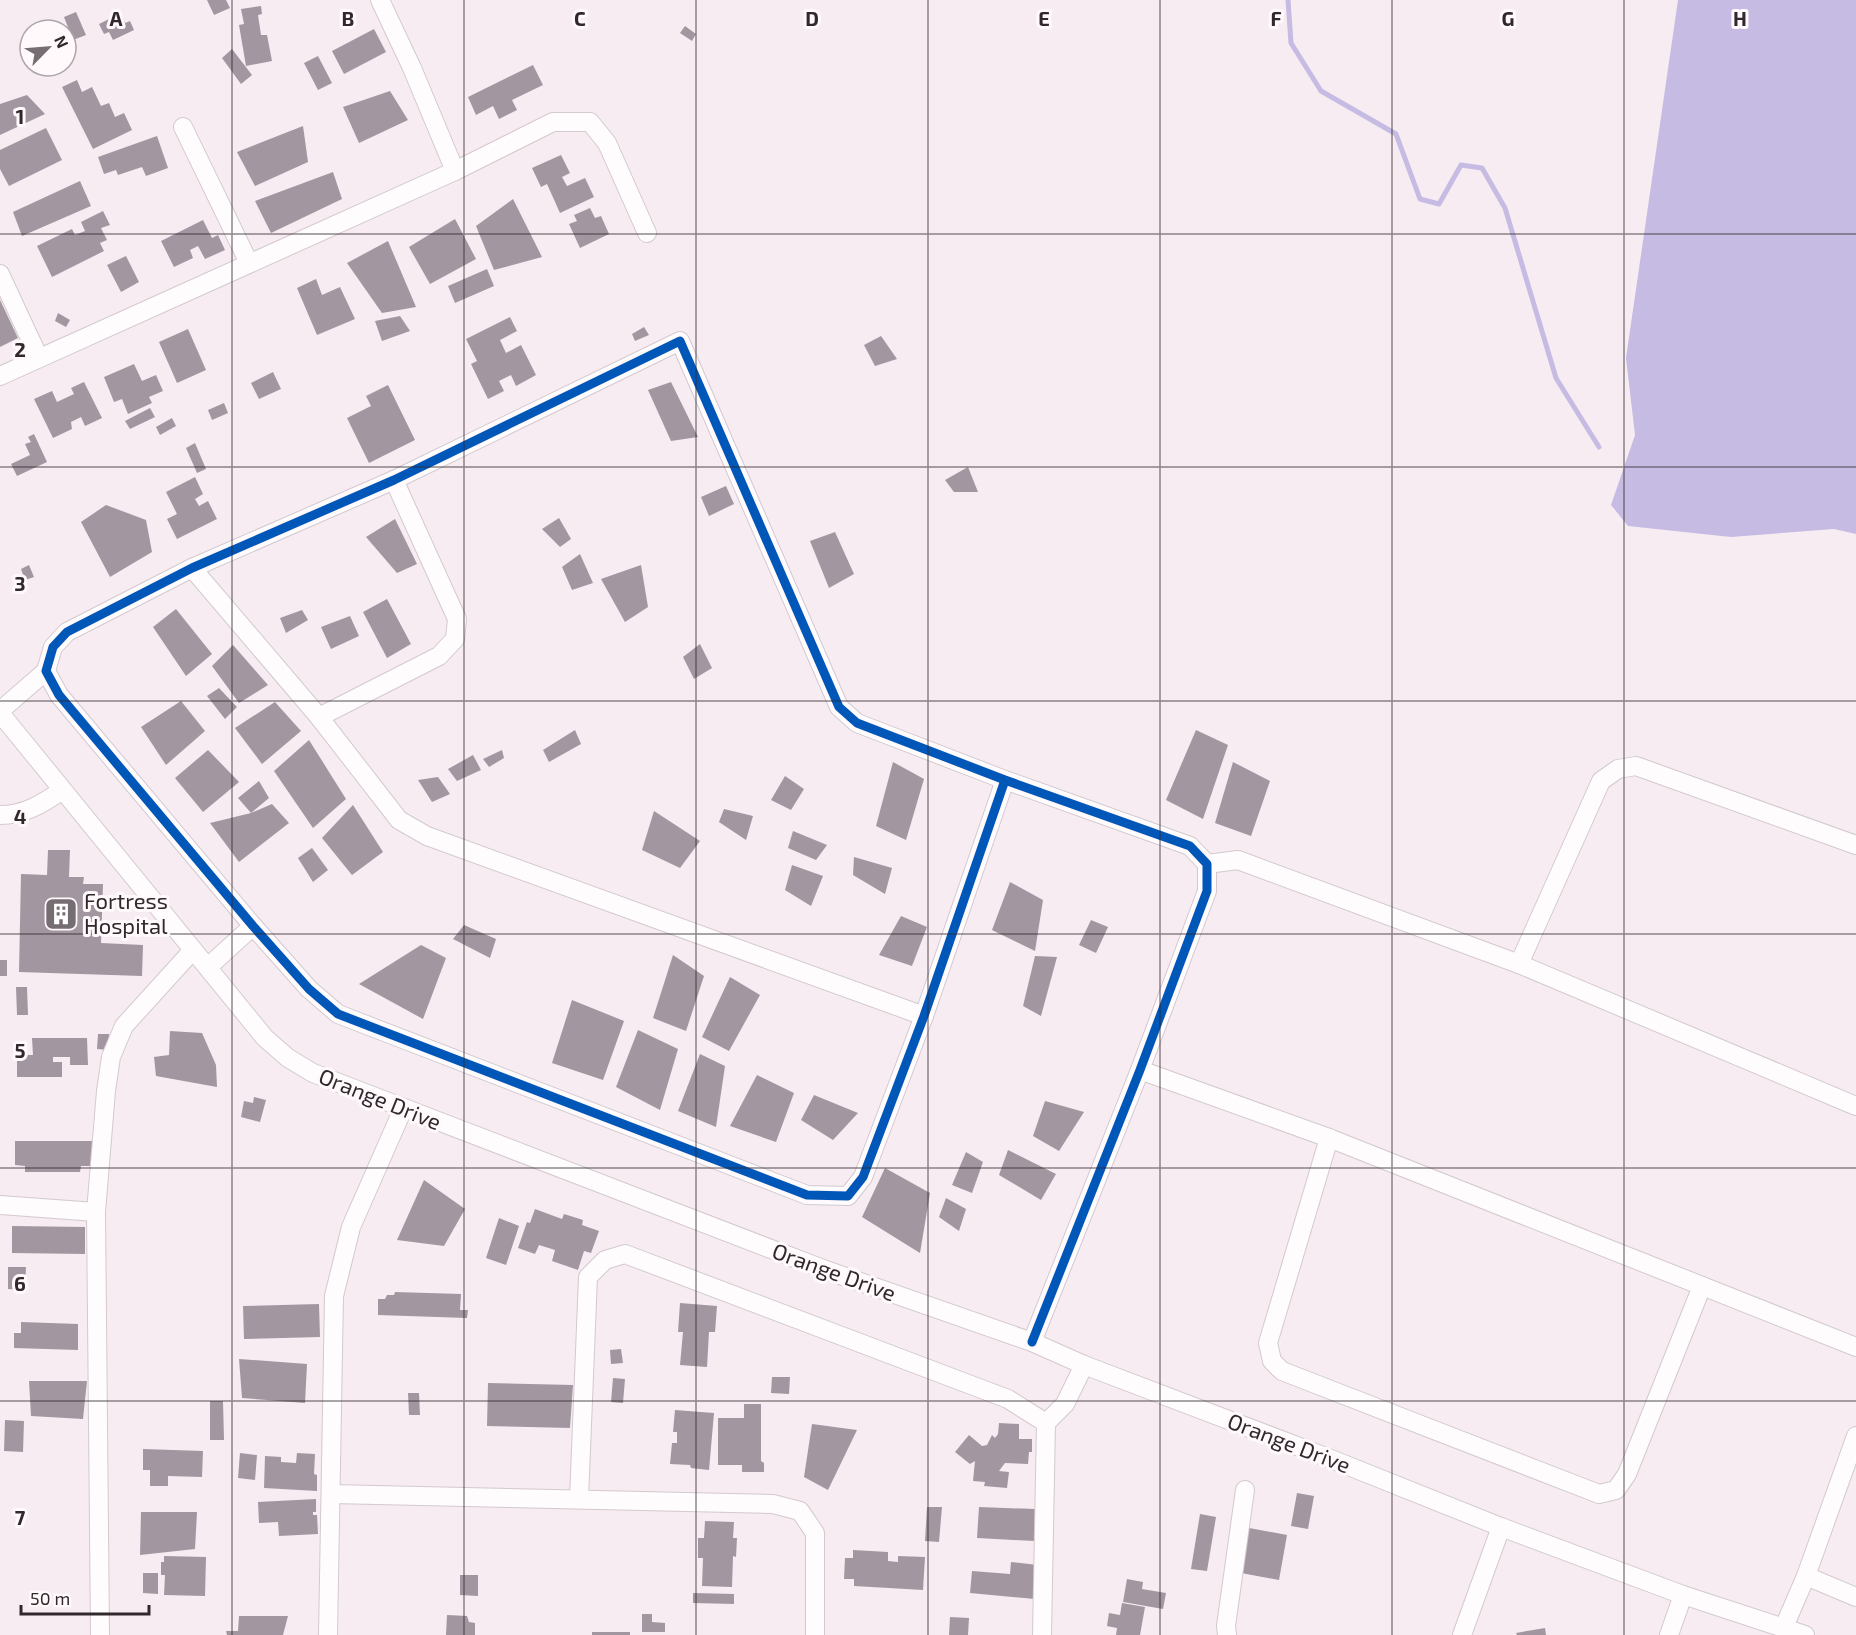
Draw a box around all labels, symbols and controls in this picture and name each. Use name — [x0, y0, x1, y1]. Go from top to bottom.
text: A — [109, 6, 123, 30]
text: B — [342, 6, 354, 30]
text: C — [574, 6, 586, 30]
text: D — [805, 6, 819, 30]
text: E — [1038, 6, 1050, 30]
text: F — [1270, 6, 1282, 30]
text: G — [1502, 6, 1514, 30]
text: H — [1733, 6, 1747, 30]
north arrow — [18, 18, 78, 78]
text: N — [51, 32, 73, 51]
text: 1 — [16, 104, 24, 128]
text: 2 — [14, 337, 26, 361]
text: 3 — [14, 571, 26, 595]
text: 4 — [14, 804, 27, 828]
place label: Fortress Hospital — [84, 887, 168, 938]
building icon: Fortress Hospital — [43, 896, 79, 932]
text: 5 — [14, 1038, 26, 1062]
street label: Orange Drive — [315, 1062, 445, 1134]
street label: Orange Drive — [769, 1237, 900, 1305]
text: 6 — [14, 1271, 26, 1295]
street label: Orange Drive — [1224, 1407, 1354, 1477]
text: 7 — [15, 1505, 26, 1529]
scale bar — [21, 1578, 148, 1616]
text: 50 m — [30, 1587, 70, 1609]

